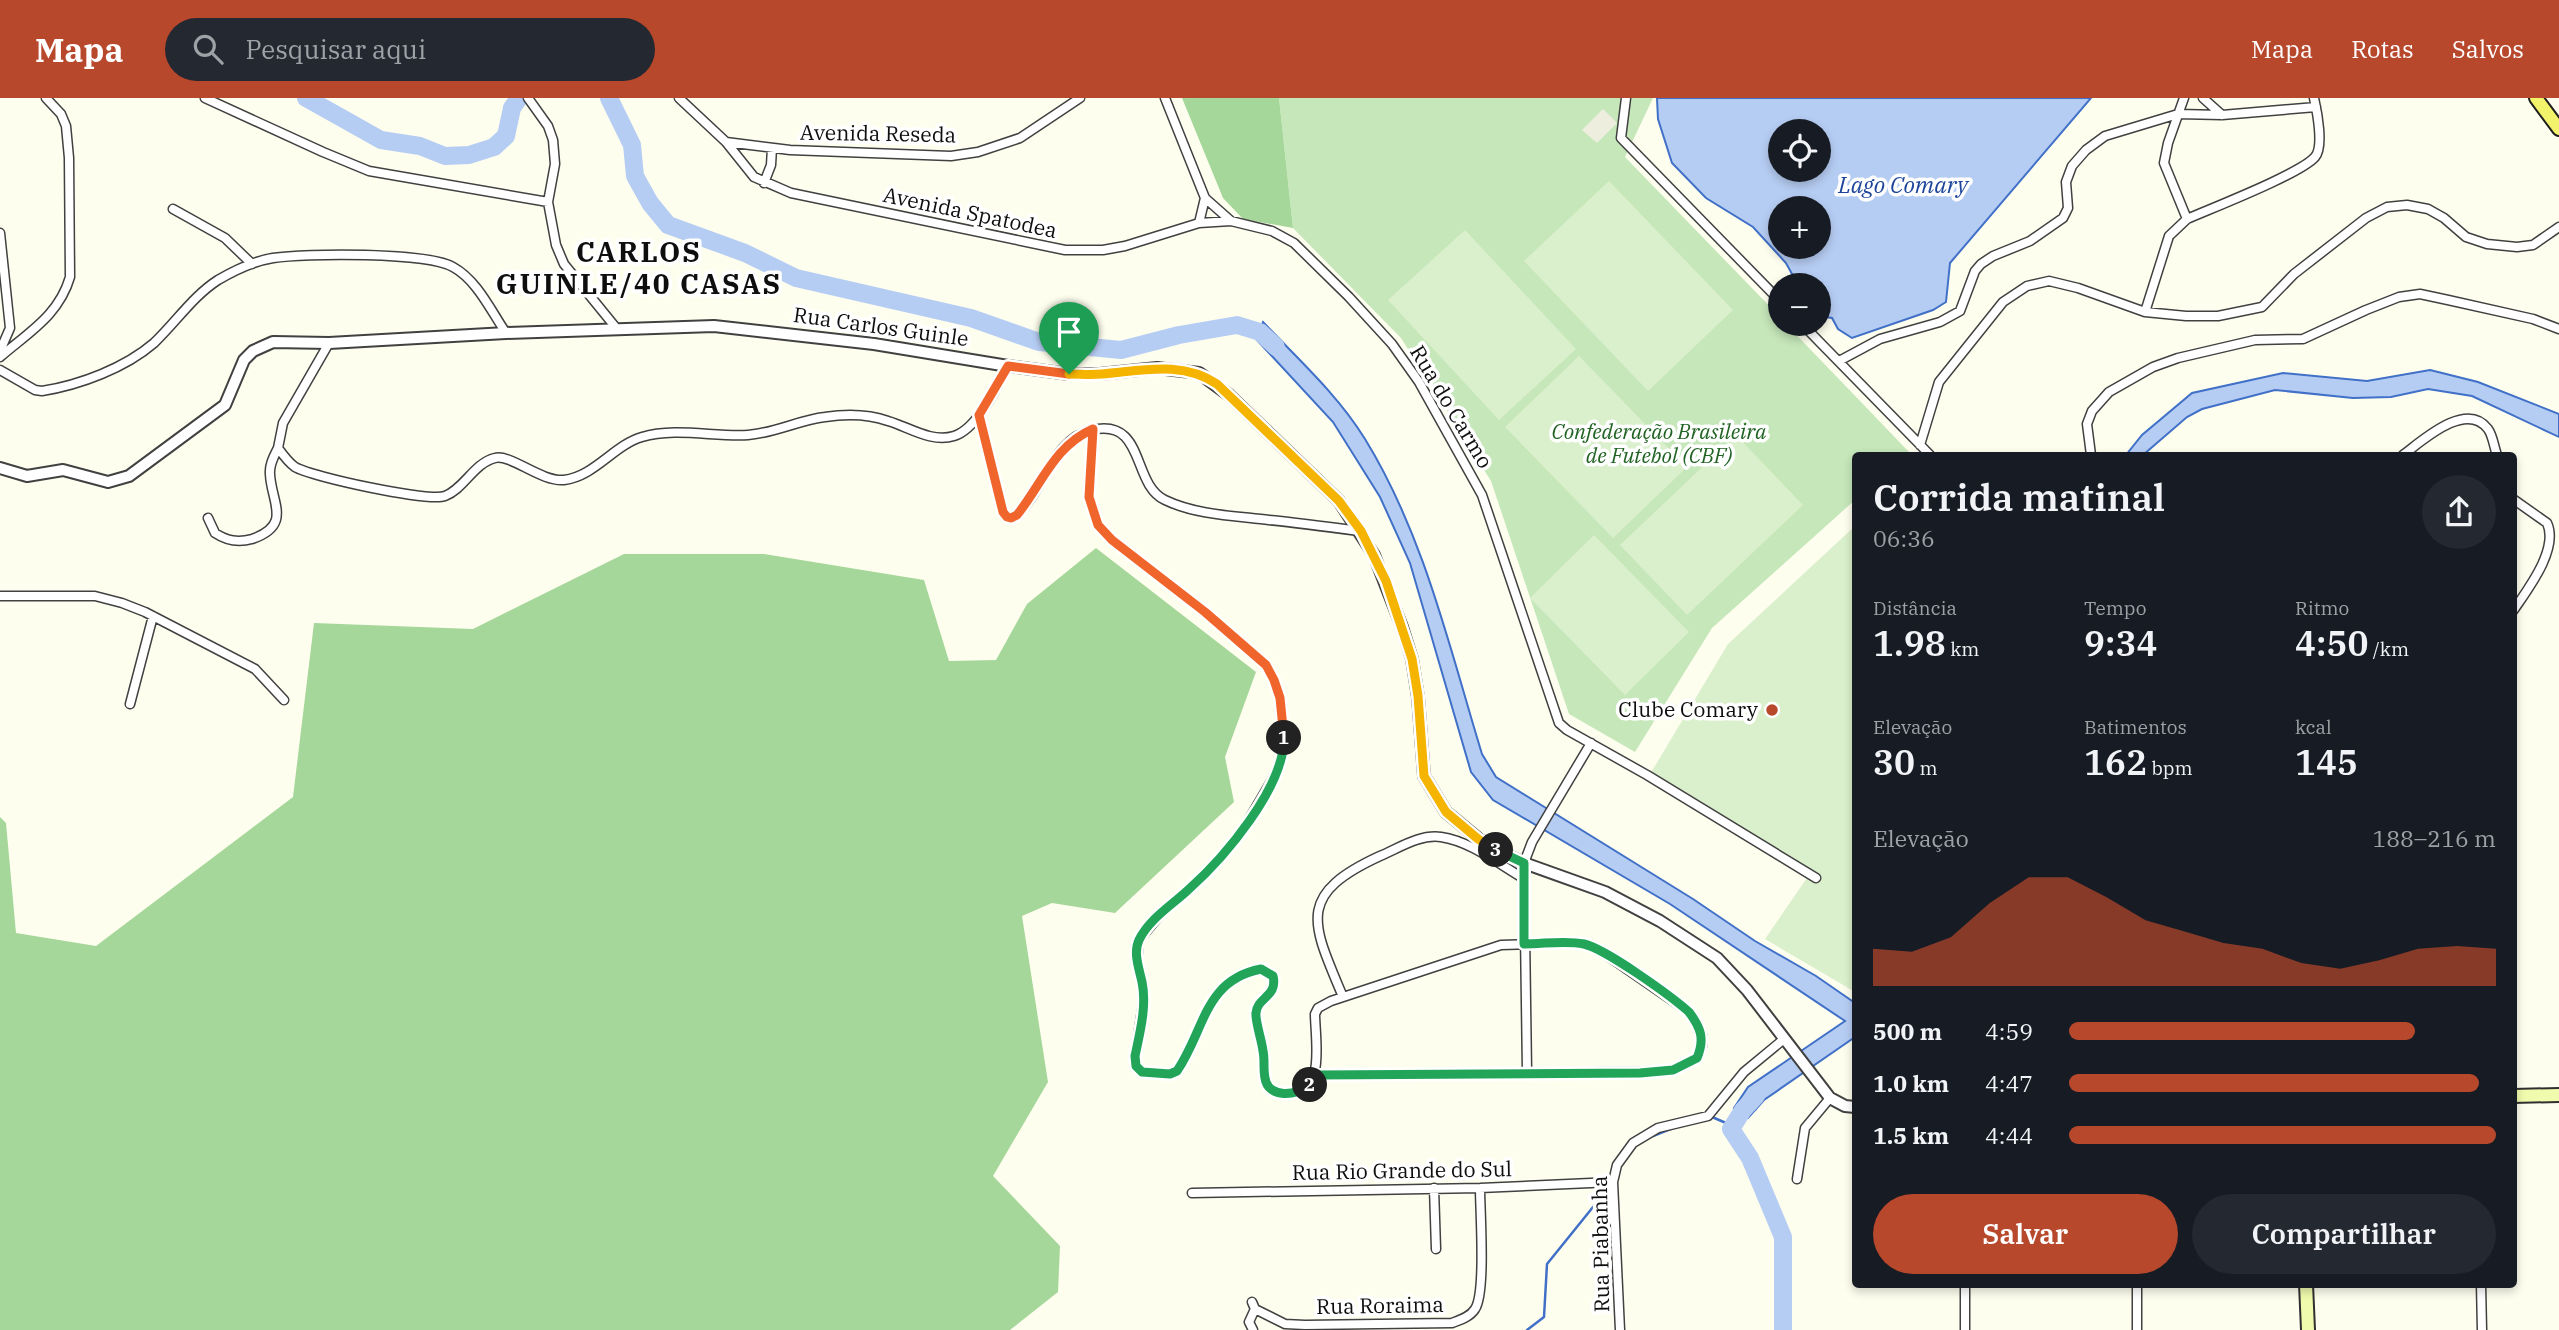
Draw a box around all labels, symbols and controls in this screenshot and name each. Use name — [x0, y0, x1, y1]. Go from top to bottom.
search box — [165, 18, 655, 81]
text: Mapa — [35, 28, 123, 71]
icon: search — [189, 30, 227, 68]
text: Pesquisar aqui — [245, 32, 426, 66]
text: Mapa — [2251, 33, 2313, 65]
text: Rotas — [2351, 33, 2414, 65]
text: Salvos — [2452, 33, 2524, 65]
street label: Avenida Reseda — [800, 118, 956, 148]
map controls — [1768, 119, 1831, 336]
button: locate — [1768, 119, 1831, 182]
water label: Lago Comary — [1837, 169, 1970, 199]
street label: Avenida Spatodea — [881, 180, 1060, 244]
button: + — [1768, 196, 1831, 259]
district label: CARLOS GUINLE/40 CASAS — [496, 233, 782, 302]
button: − — [1768, 273, 1831, 336]
street label: Rua Carlos Guinle — [792, 300, 970, 352]
pin — [1039, 302, 1099, 374]
icon: arrive — [1050, 313, 1088, 351]
street label: Rua do Carmo — [1404, 340, 1500, 473]
park label: Confederação Brasileira de Futebol (CBF) — [1551, 417, 1767, 469]
text: Corrida matinal — [1873, 472, 2165, 521]
button: share — [2422, 475, 2496, 549]
text: 06:36 — [1873, 523, 1935, 553]
text: Distância — [1873, 596, 1957, 620]
text: Tempo — [2084, 596, 2146, 620]
text: Ritmo — [2295, 596, 2349, 620]
text: 1.98 — [1873, 620, 1946, 666]
text: 9:34 — [2084, 620, 2157, 666]
text: 4:50 — [2295, 620, 2368, 666]
text: km — [1946, 637, 1979, 661]
text: /km — [2368, 637, 2409, 661]
place label: Clube Comary — [1618, 695, 1759, 723]
marker: Clube Comary — [1764, 702, 1780, 718]
text: Elevação — [1873, 715, 1952, 739]
text: Batimentos — [2084, 715, 2187, 739]
text: kcal — [2295, 715, 2332, 739]
pin: 1 — [1266, 720, 1302, 756]
text: 1 — [1278, 725, 1289, 749]
text: 30 — [1873, 739, 1915, 785]
text: 162 — [2084, 739, 2147, 785]
text: 145 — [2295, 739, 2358, 785]
text: m — [1915, 756, 1938, 780]
text: bpm — [2147, 756, 2193, 780]
text: Elevação — [1873, 823, 1969, 853]
text: 188–216 m — [2372, 823, 2496, 853]
pin: 3 — [1478, 832, 1514, 868]
text: 3 — [1490, 837, 1501, 861]
text: 500 m — [1873, 1016, 1942, 1046]
text: 4:59 — [1985, 1016, 2033, 1046]
pin: 2 — [1292, 1068, 1328, 1102]
text: 1.0 km — [1873, 1068, 1949, 1098]
text: 4:47 — [1985, 1068, 2033, 1098]
text: 2 — [1304, 1072, 1315, 1096]
text: 1.5 km — [1873, 1120, 1949, 1150]
text: 4:44 — [1985, 1120, 2033, 1150]
street label: Rua Rio Grande do Sul — [1292, 1154, 1512, 1186]
street label: Rua Piabanha — [1585, 1176, 1615, 1313]
button: Salvar — [1873, 1194, 2178, 1274]
button: Compartilhar — [2192, 1194, 2496, 1274]
street label: Rua Roraima — [1316, 1290, 1444, 1320]

